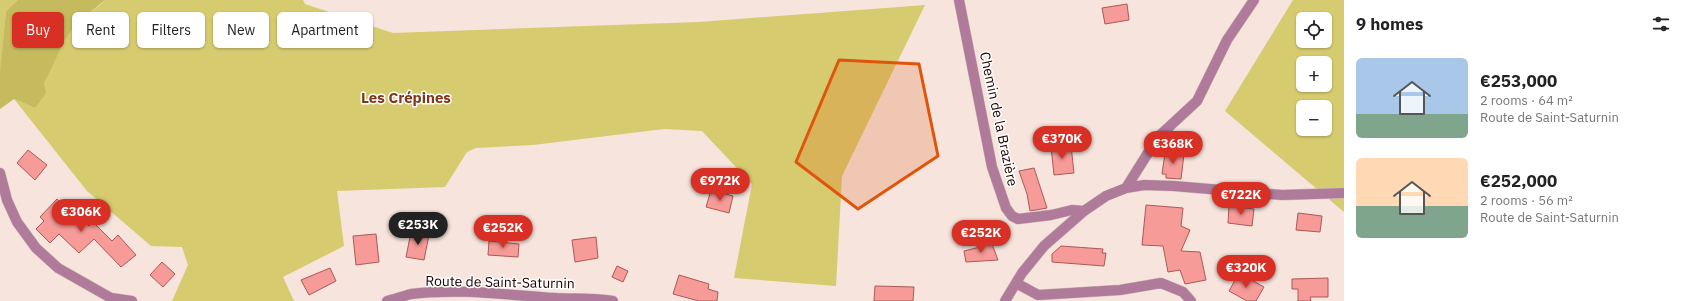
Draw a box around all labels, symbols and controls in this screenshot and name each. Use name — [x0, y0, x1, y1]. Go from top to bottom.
chip: Buy — [12, 12, 64, 48]
chip: Rent — [72, 12, 129, 48]
chip: Filters — [137, 12, 205, 48]
chip: New — [213, 12, 269, 48]
chip: Apartment — [277, 12, 373, 48]
map controls — [1296, 12, 1332, 136]
button: locate — [1296, 12, 1332, 48]
text: 9 homes — [1356, 13, 1423, 35]
icon: filters — [1650, 13, 1672, 35]
street label: Chemin de la Brazière — [976, 50, 1022, 188]
button: + — [1296, 56, 1332, 92]
text: €253,000 — [1480, 70, 1557, 92]
icon: home — [1388, 74, 1436, 122]
district label: Les Crépines — [361, 88, 451, 107]
text: 2 rooms · 64 m² — [1480, 92, 1573, 109]
button: − — [1296, 100, 1332, 136]
text: Route de Saint-Saturnin — [1480, 109, 1619, 126]
pin: €370K — [1034, 126, 1090, 160]
text: €370K — [1042, 130, 1082, 147]
pin: €368K — [1145, 131, 1201, 165]
text: €368K — [1153, 135, 1193, 152]
pin: €972K — [692, 168, 748, 202]
text: €252,000 — [1480, 170, 1557, 192]
text: €972K — [700, 172, 740, 189]
icon: home — [1388, 174, 1436, 222]
pin: €722K — [1213, 182, 1269, 216]
text: €722K — [1221, 186, 1261, 203]
text: 2 rooms · 56 m² — [1480, 192, 1573, 209]
pin: €306K — [53, 199, 109, 233]
text: €306K — [61, 203, 101, 220]
text: Route de Saint-Saturnin — [1480, 209, 1619, 226]
pin: €253K — [390, 212, 446, 246]
pin: €252K — [475, 215, 531, 249]
text: €253K — [398, 216, 438, 233]
text: €252K — [483, 219, 523, 236]
pin: €252K — [953, 220, 1009, 254]
text: €252K — [961, 224, 1001, 241]
pin: €320K — [1218, 255, 1274, 289]
text: €320K — [1226, 259, 1266, 276]
street label: Route de Saint-Saturnin — [425, 272, 575, 292]

